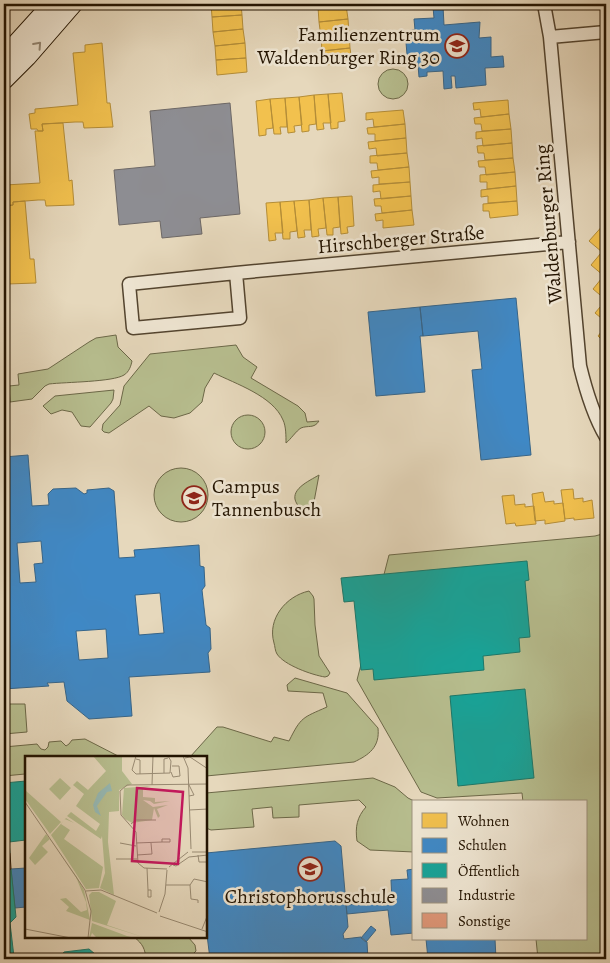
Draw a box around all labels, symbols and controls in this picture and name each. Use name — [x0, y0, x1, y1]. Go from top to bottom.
place label: Familienzentrum Waldenburger Ring 30 — [256, 21, 440, 71]
school or university icon: Familienzentrum Waldenburger Ring 30 — [444, 33, 470, 59]
one-way arrow — [32, 42, 41, 51]
street label: Waldenburger Ring — [528, 143, 569, 306]
street label: Hirschberger Straße — [316, 219, 486, 260]
place label: Campus Tannenbusch — [212, 473, 322, 523]
school or university icon: Campus Tannenbusch — [181, 485, 207, 511]
inset map — [25, 756, 208, 938]
legend — [412, 800, 588, 940]
text: Wohnen — [457, 811, 510, 831]
text: Schulen — [458, 835, 507, 855]
school or university icon: Christophorusschule — [297, 856, 323, 882]
text: Öffentlich — [458, 861, 520, 881]
place label: Christophorusschule — [225, 883, 395, 910]
text: Industrie — [458, 885, 516, 905]
text: Sonstige — [458, 911, 511, 931]

